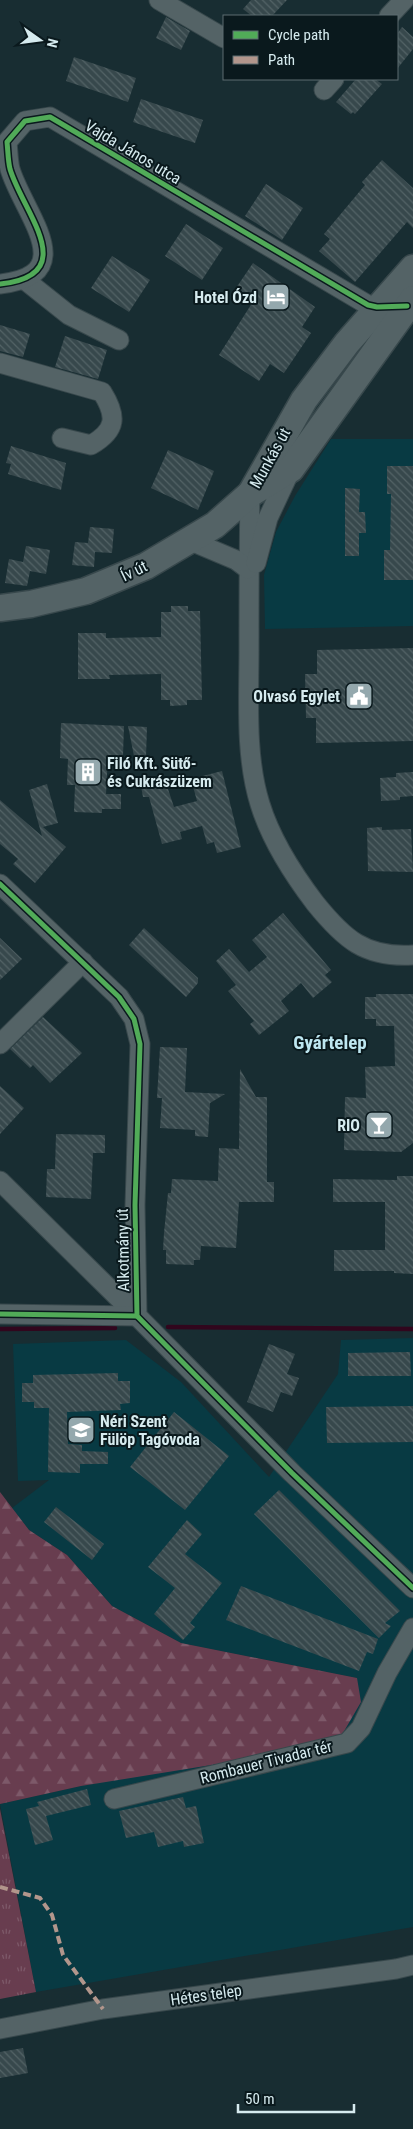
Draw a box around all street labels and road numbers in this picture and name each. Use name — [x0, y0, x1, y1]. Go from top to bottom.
street label: Vajda János utca — [81, 116, 185, 188]
street label: Munkás út — [246, 424, 294, 491]
street label: Ív út — [118, 556, 151, 585]
street label: Alkotmány út — [113, 1208, 133, 1292]
street label: Rombauer Tivadar tér — [198, 1736, 334, 1788]
street label: Hétes telep — [169, 1981, 243, 2009]

